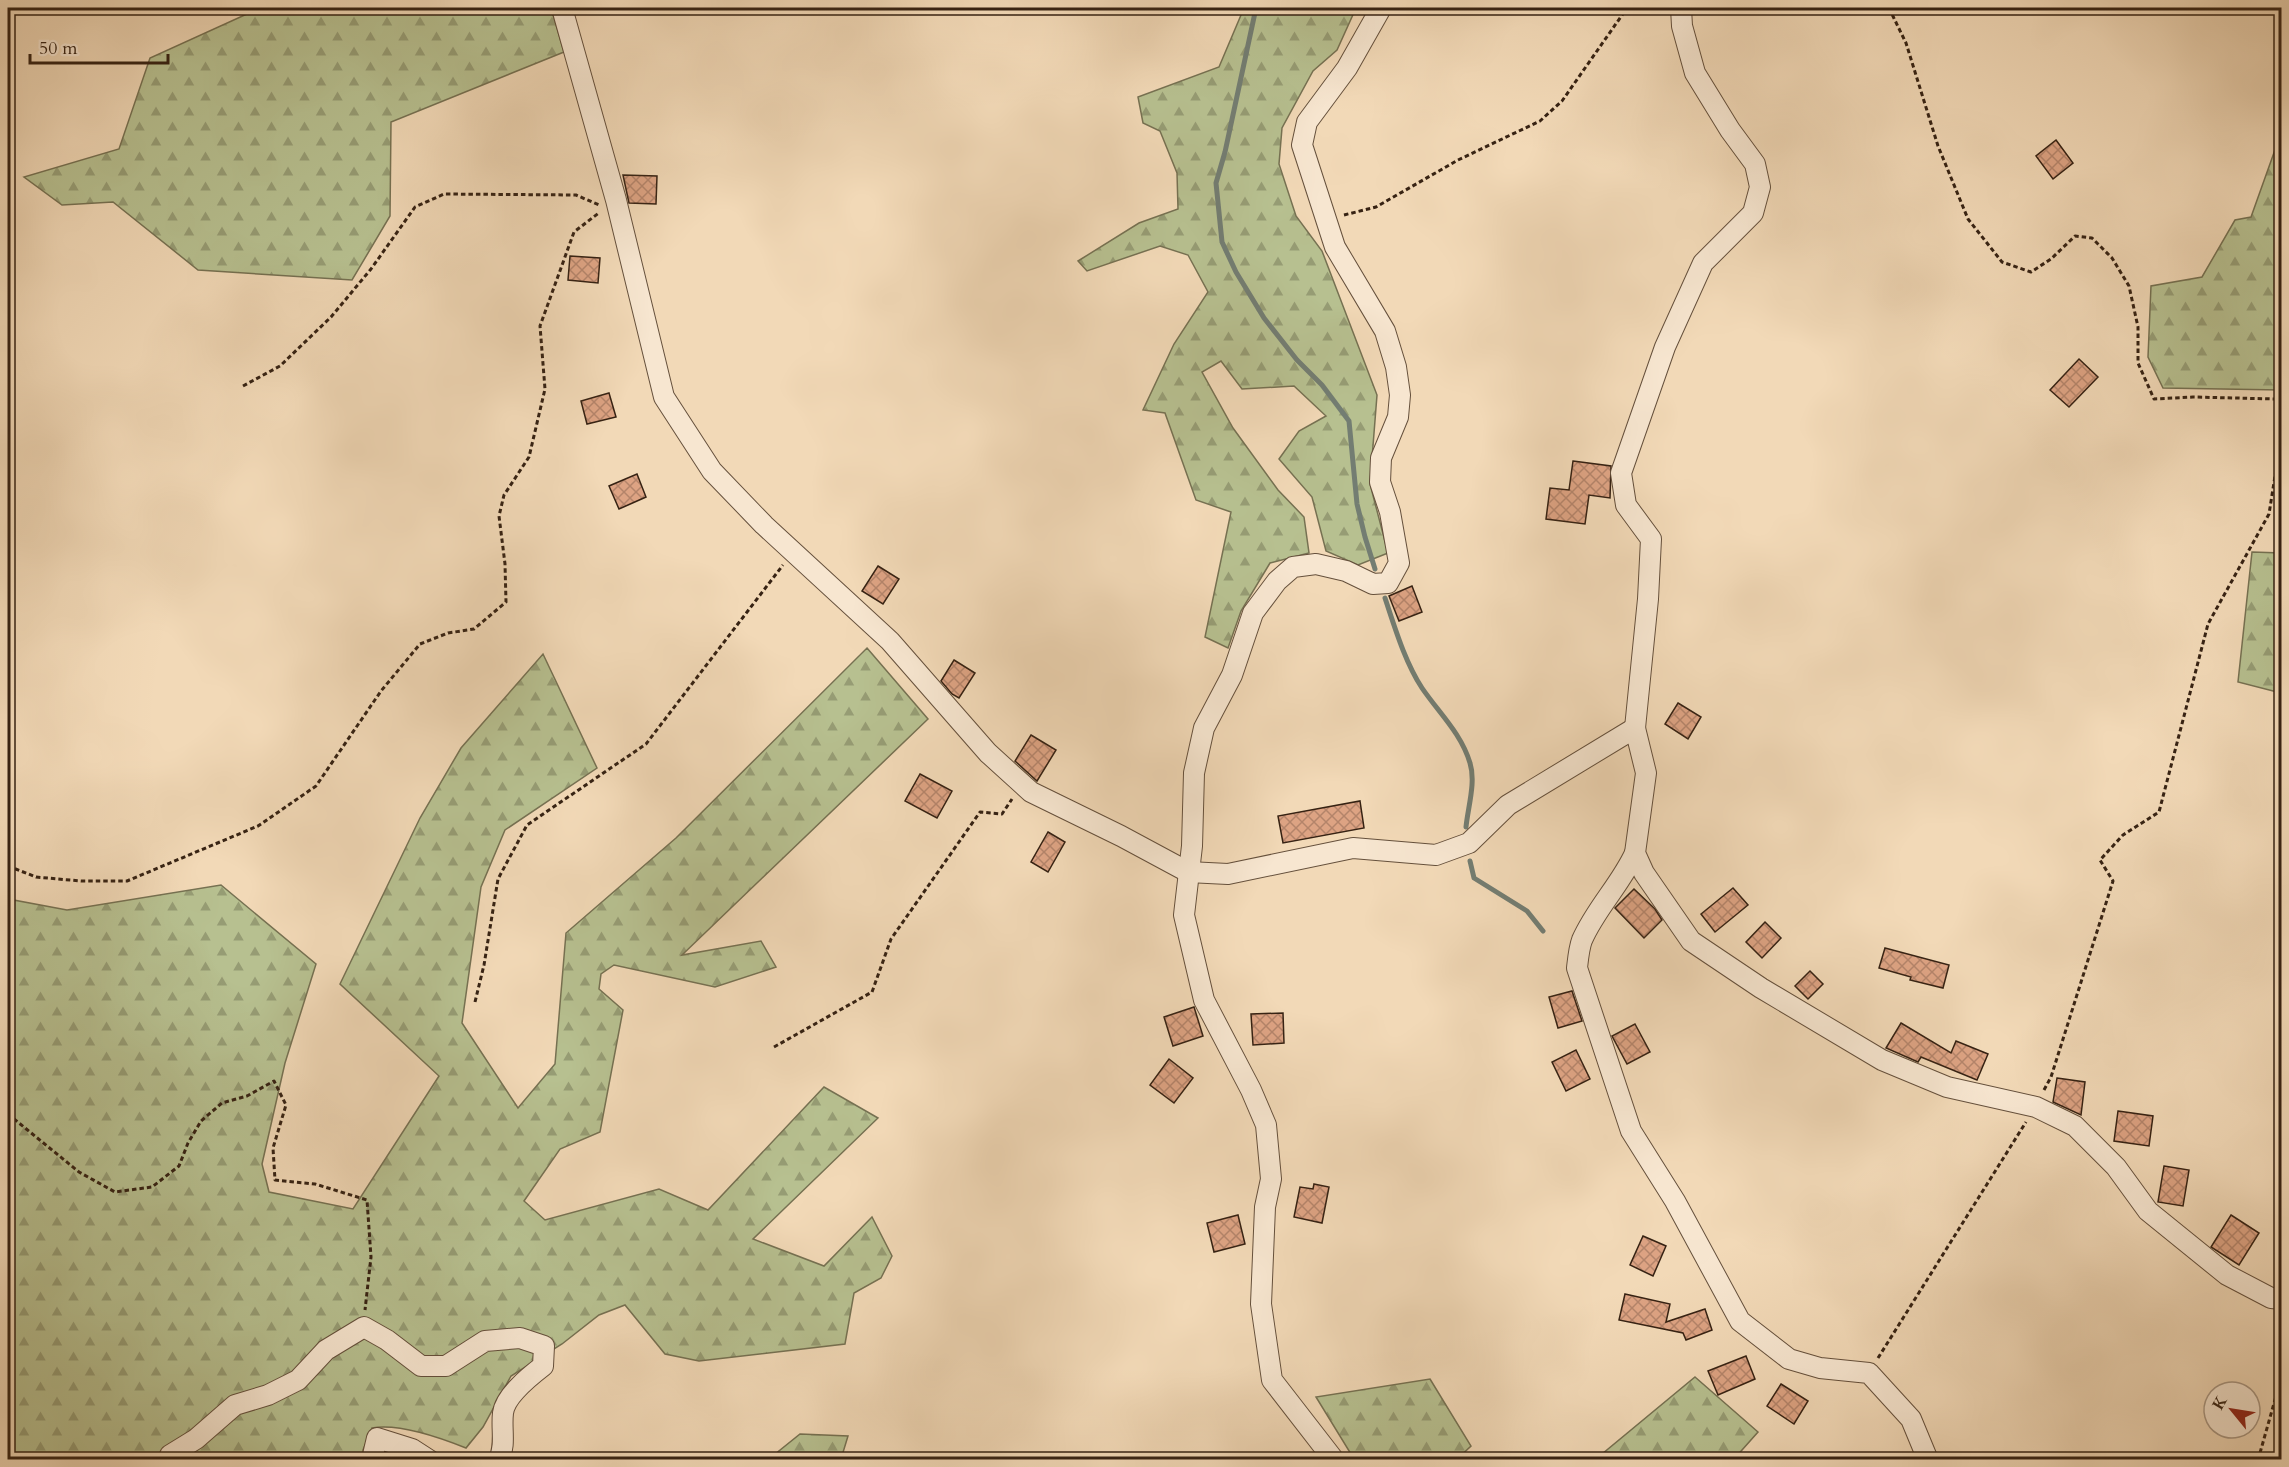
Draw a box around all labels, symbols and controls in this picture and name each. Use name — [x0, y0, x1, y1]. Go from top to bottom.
scale bar — [30, 27, 168, 65]
text: 50 m — [39, 36, 78, 61]
north arrow — [2202, 1380, 2262, 1440]
text: K — [2207, 1392, 2233, 1414]

